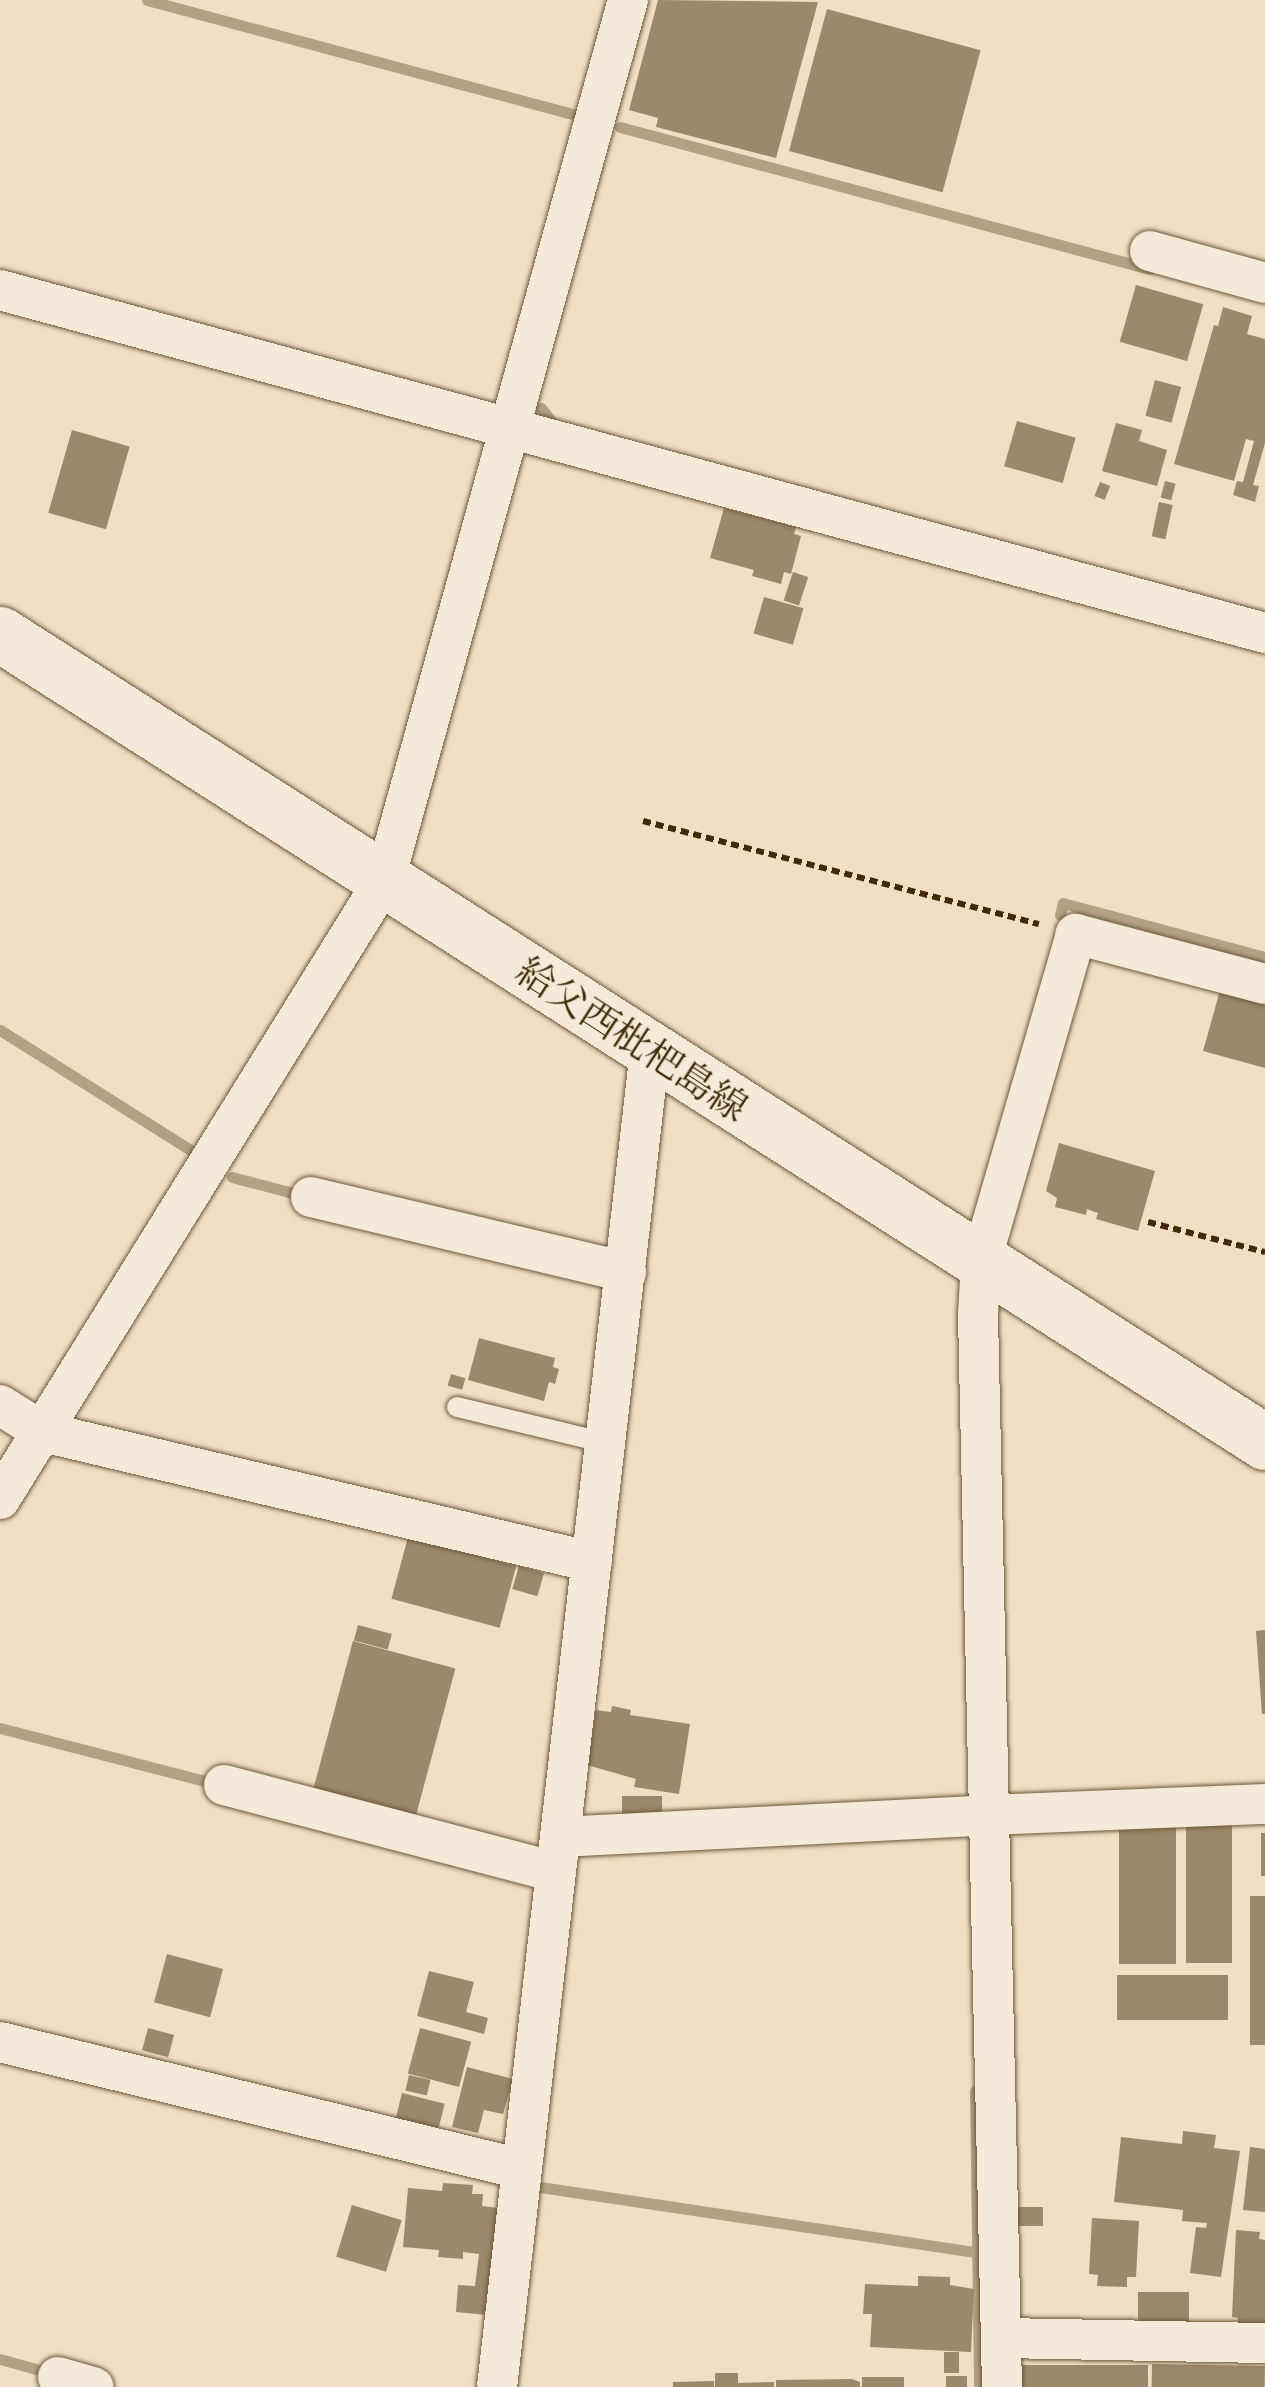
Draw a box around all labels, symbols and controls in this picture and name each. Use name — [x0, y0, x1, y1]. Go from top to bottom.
street label: 給父西枇杷島線 — [508, 947, 756, 1131]

